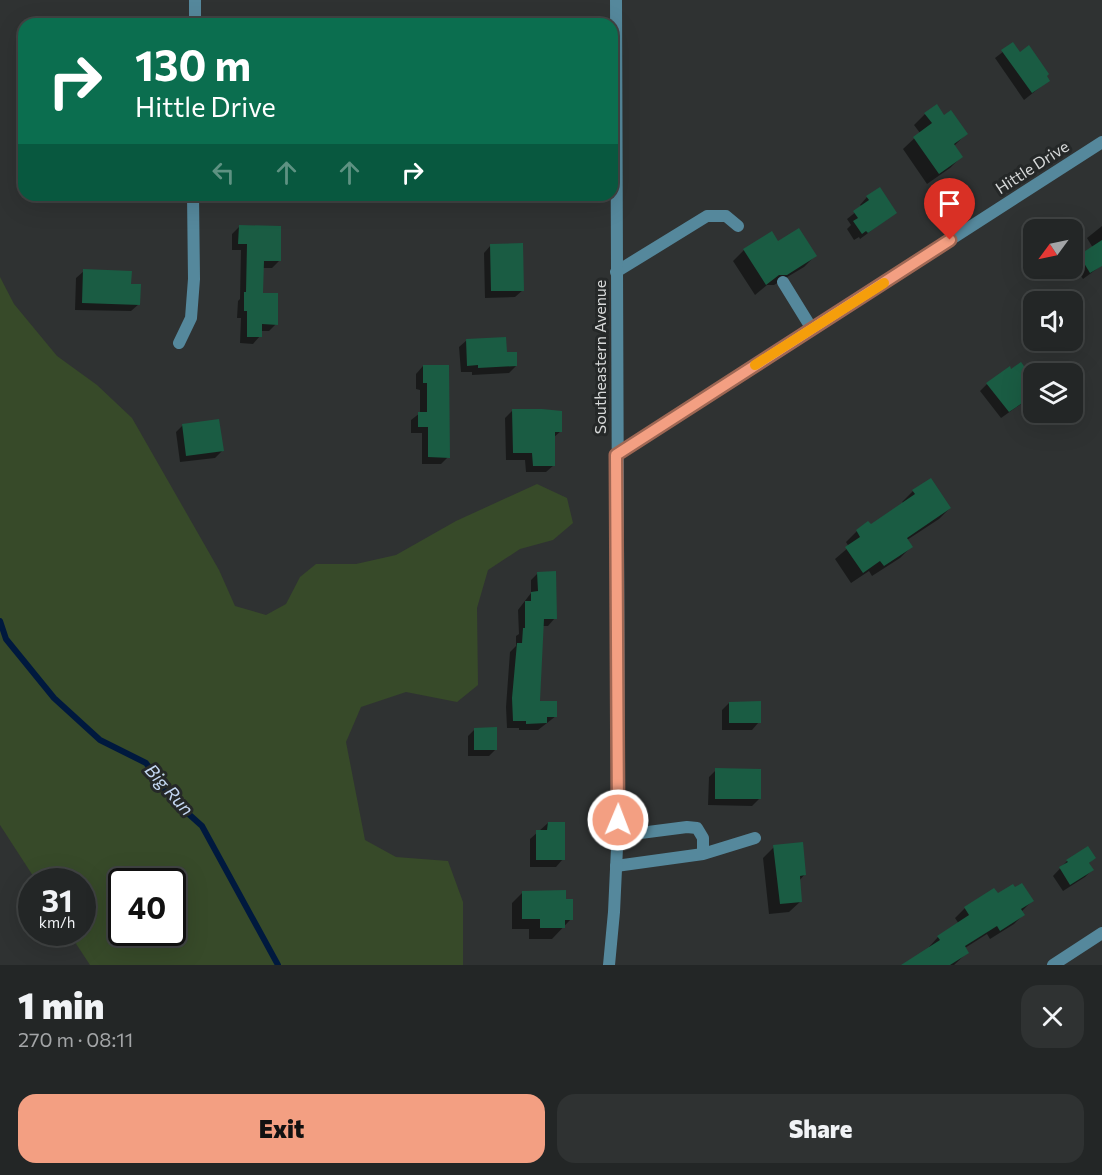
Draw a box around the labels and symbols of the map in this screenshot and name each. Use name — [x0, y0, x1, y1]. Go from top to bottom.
street label: Hittle Drive — [992, 136, 1072, 197]
pin — [924, 178, 975, 240]
north arrow — [1023, 219, 1083, 279]
street label: Southeastern Avenue — [590, 280, 609, 434]
water label: Big Run — [141, 759, 199, 820]
position arrow — [586, 788, 650, 852]
speed limit sign: 40 — [108, 868, 186, 946]

